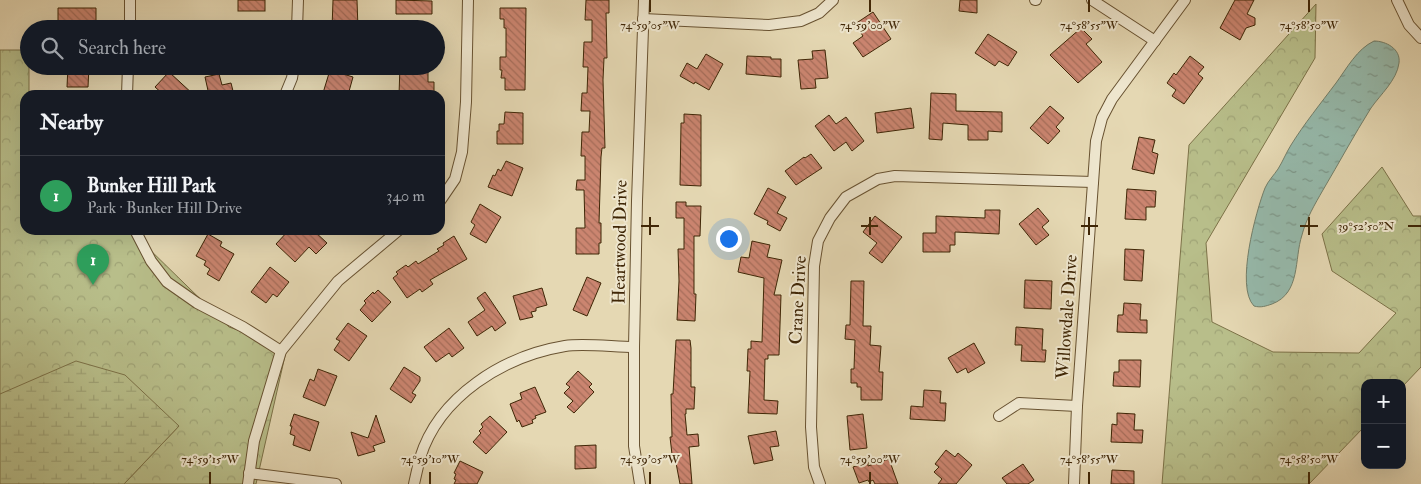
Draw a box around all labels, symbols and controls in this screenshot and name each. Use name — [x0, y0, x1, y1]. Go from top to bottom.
text: 74°59'05"W — [620, 18, 680, 33]
text: 74°59'00"W — [840, 18, 901, 33]
text: 74°58'55"W — [1060, 18, 1119, 33]
text: 74°58'50"W — [1280, 18, 1339, 33]
search box — [20, 20, 445, 75]
icon: search — [38, 34, 66, 62]
text: Search here — [78, 36, 166, 60]
text: Nearby — [40, 109, 103, 136]
text: Bunker Hill Park — [87, 174, 216, 198]
street label: Heartwood Drive — [607, 179, 633, 304]
text: 1 — [53, 186, 59, 206]
text: 340 m — [386, 186, 425, 206]
text: Park · Bunker Hill Drive — [87, 198, 242, 218]
text: 39°52'50"N — [1338, 219, 1395, 234]
your location — [716, 226, 742, 252]
pin: 1 — [77, 244, 109, 285]
street label: Willowdale Drive — [1051, 253, 1083, 381]
street label: Crane Drive — [784, 255, 812, 345]
map controls — [1361, 379, 1406, 469]
button: + — [1361, 379, 1406, 424]
button: − — [1361, 424, 1406, 469]
text: 74°59'15"W — [181, 452, 239, 467]
text: 74°59'10"W — [401, 452, 460, 467]
text: 74°59'05"W — [620, 452, 680, 467]
text: 74°59'00"W — [840, 452, 901, 467]
text: 74°58'55"W — [1060, 452, 1119, 467]
text: 74°58'50"W — [1280, 452, 1339, 467]

